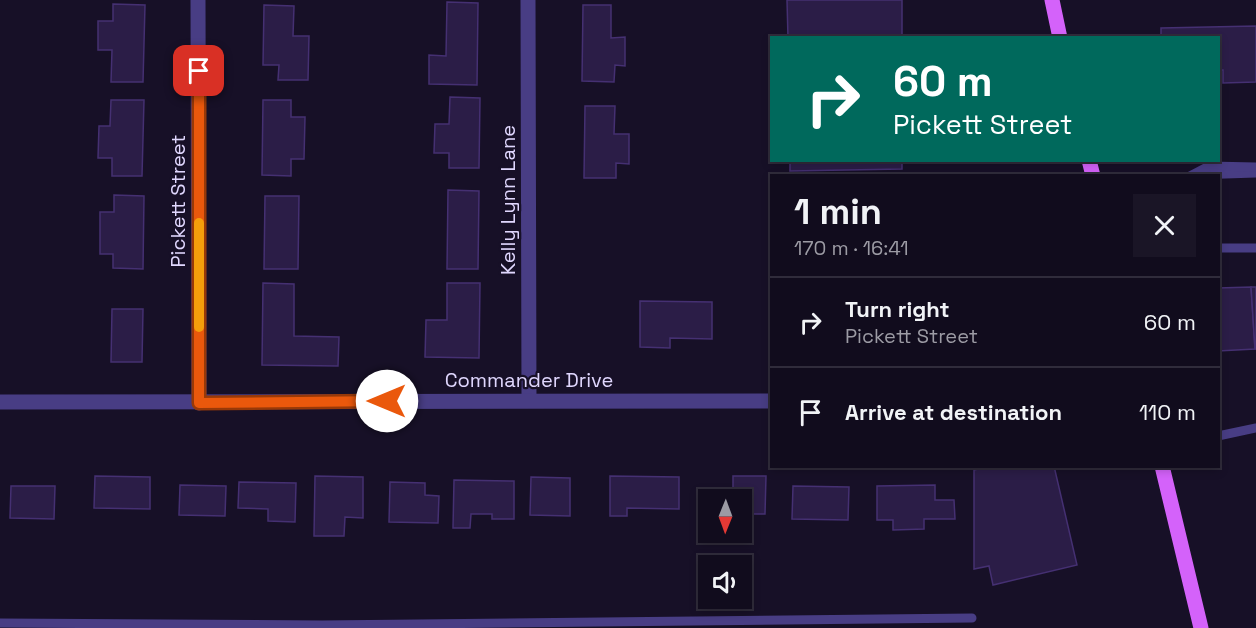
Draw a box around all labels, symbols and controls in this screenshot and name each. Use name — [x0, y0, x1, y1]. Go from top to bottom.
pin — [173, 45, 224, 96]
icon: arrive — [182, 54, 215, 87]
text: 60 m — [893, 55, 993, 108]
icon: right — [794, 60, 872, 138]
text: Pickett Street — [893, 107, 1072, 142]
street label: Kelly Lynn Lane — [495, 125, 521, 275]
street label: Pickett Street — [165, 135, 191, 267]
text: 1 min — [794, 189, 882, 235]
button: close — [1133, 194, 1196, 257]
text: 170 m · 16:41 — [794, 235, 909, 261]
text: Turn right — [845, 295, 950, 323]
icon: right — [794, 306, 827, 339]
text: 60 m — [1144, 308, 1196, 336]
text: Pickett Street — [845, 323, 978, 349]
street label: Commander Drive — [445, 367, 613, 393]
position arrow — [355, 369, 419, 433]
icon: arrive — [794, 396, 827, 429]
text: Arrive at destination — [845, 398, 1062, 426]
text: 110 m — [1139, 398, 1196, 426]
north arrow — [698, 489, 752, 543]
map controls — [698, 489, 752, 609]
button: sound — [698, 555, 752, 609]

